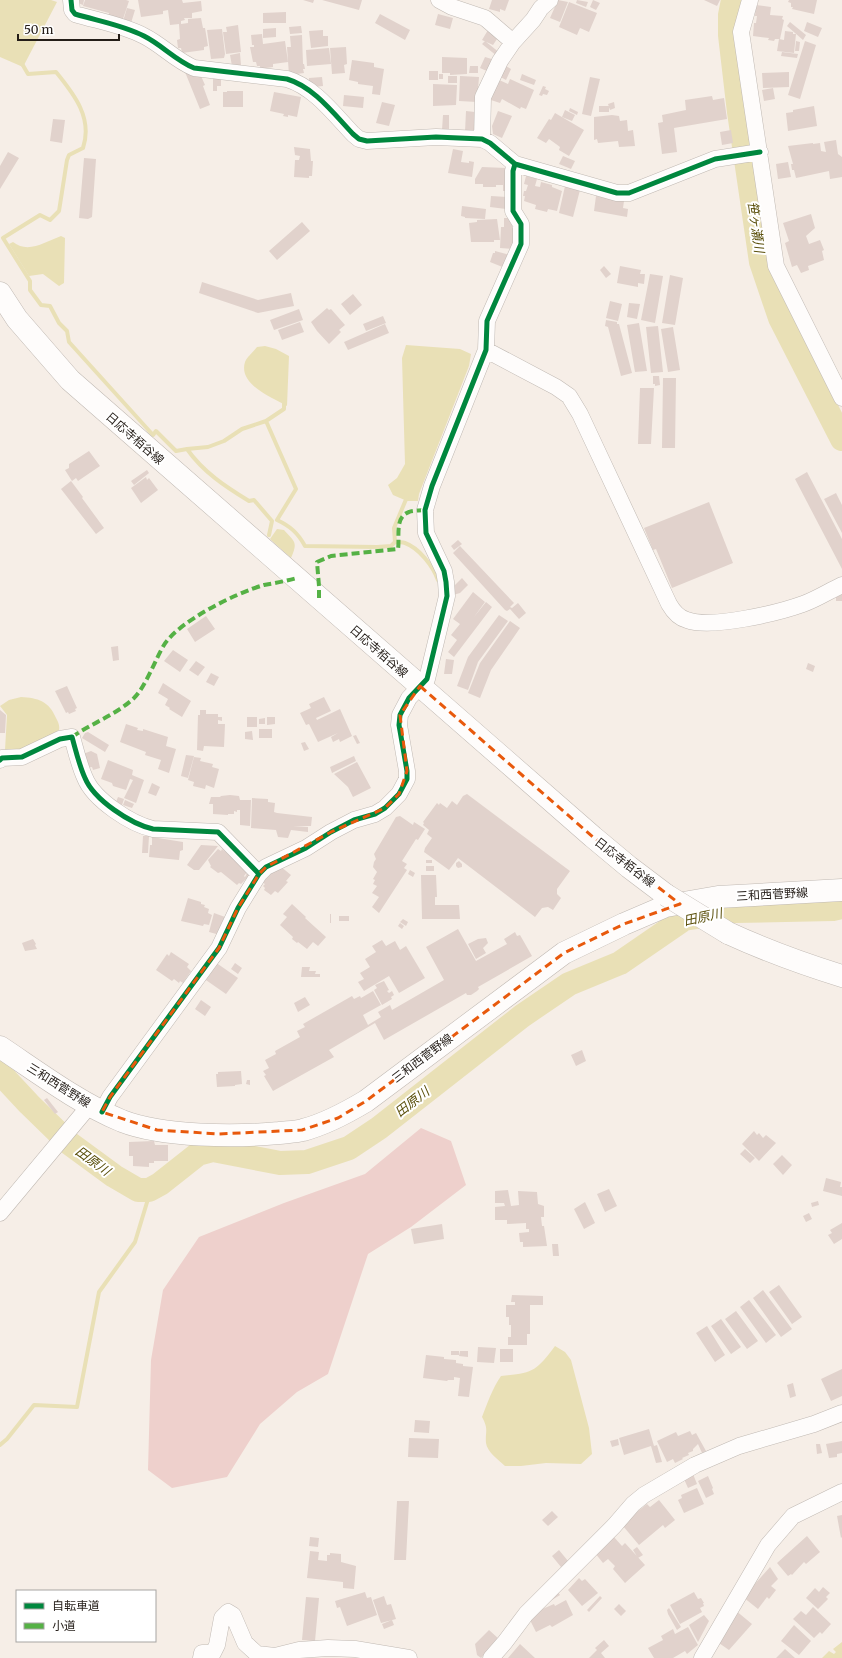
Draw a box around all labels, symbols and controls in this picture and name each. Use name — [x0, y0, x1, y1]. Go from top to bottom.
scale bar — [18, 16, 119, 42]
text: 50 m — [24, 22, 53, 37]
water label: 笹ヶ瀬川 — [744, 200, 768, 256]
street label: 日応寺栢谷線 — [103, 409, 167, 467]
street label: 日応寺栢谷線 — [347, 622, 411, 680]
street label: 日応寺栢谷線 — [592, 834, 658, 890]
street label: 三和西菅野線 — [736, 885, 808, 903]
water label: 田原川 — [682, 904, 726, 929]
street label: 三和西菅野線 — [389, 1030, 455, 1086]
street label: 三和西菅野線 — [24, 1060, 94, 1110]
water label: 田原川 — [391, 1082, 434, 1121]
water label: 田原川 — [72, 1143, 115, 1181]
legend — [16, 1590, 156, 1642]
text: 自転車道 — [52, 1598, 100, 1613]
text: 小道 — [52, 1618, 76, 1633]

